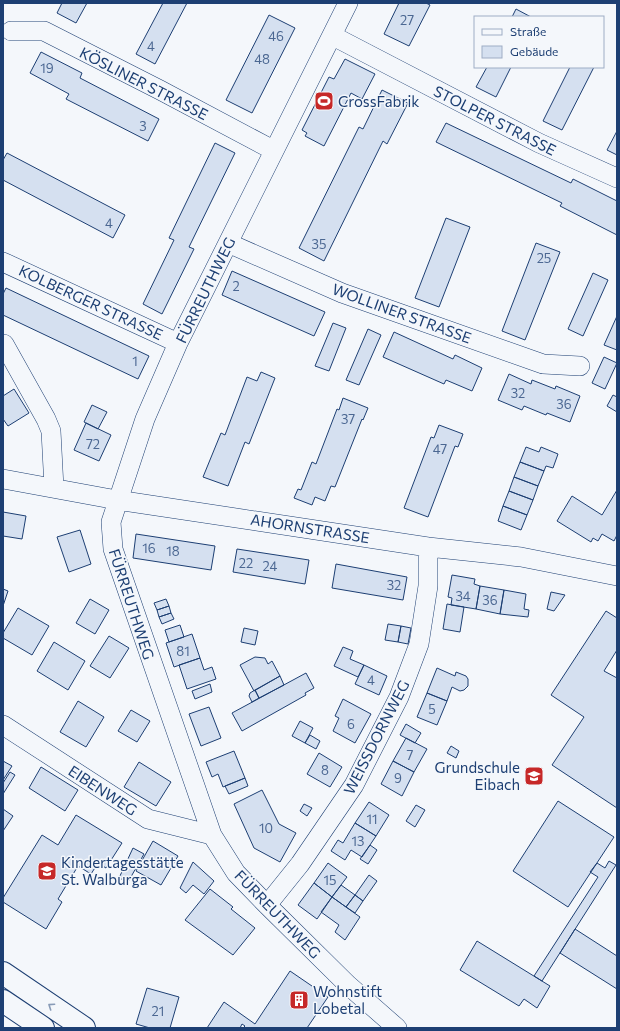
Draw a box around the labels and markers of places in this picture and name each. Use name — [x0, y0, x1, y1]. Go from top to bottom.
sports icon: CrossFabrik — [313, 90, 335, 112]
place label: CrossFabrik — [338, 92, 419, 110]
place label: Grundschule Eibach — [434, 758, 520, 793]
school or university icon: Grundschule Eibach — [523, 765, 545, 787]
place label: Kindertagesstätte St. Walburga — [61, 853, 184, 888]
school or university icon: Kindertagesstätte St. Walburga — [36, 860, 58, 882]
place label: Wohnstift Lobetal — [313, 982, 382, 1017]
building icon: Wohnstift Lobetal — [288, 989, 310, 1011]

